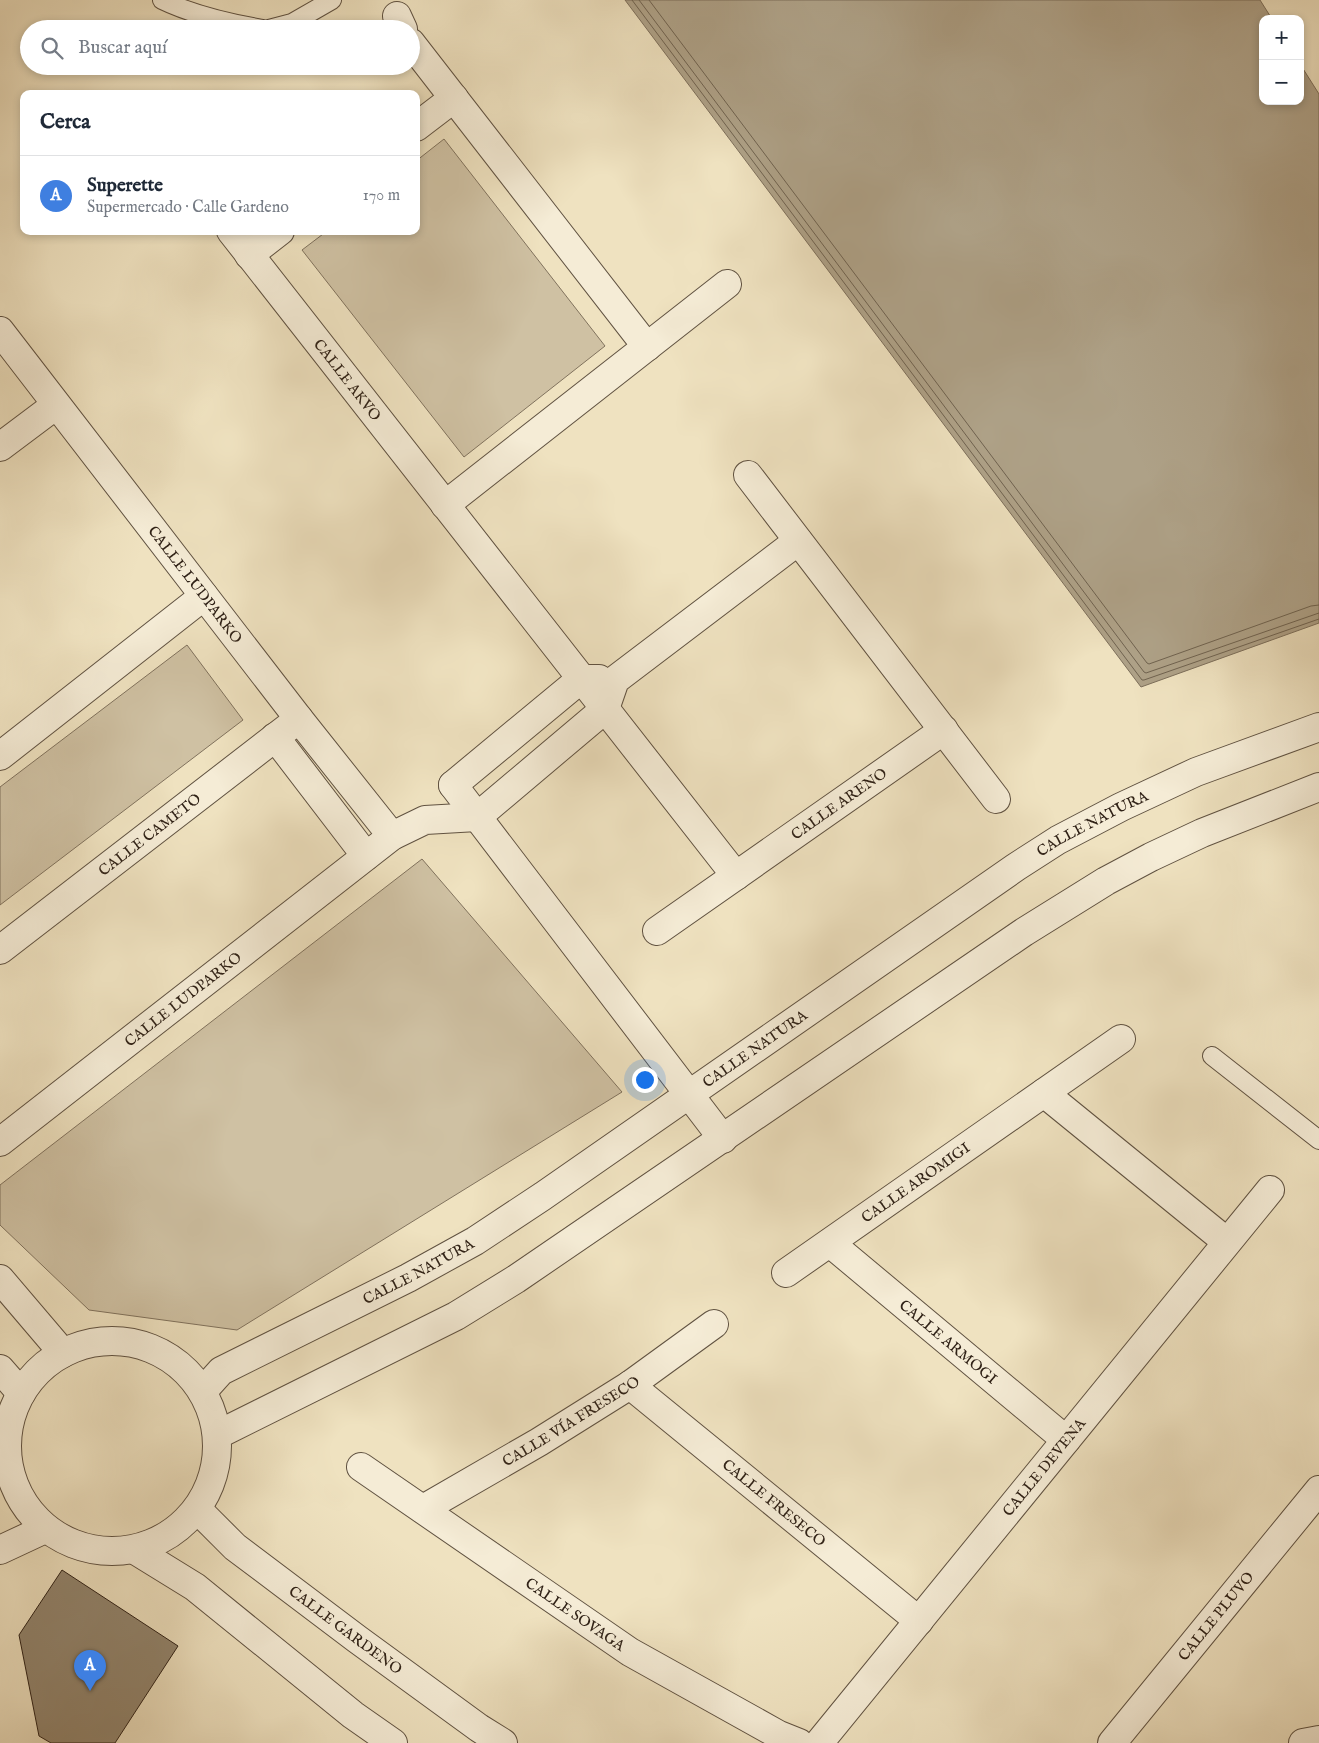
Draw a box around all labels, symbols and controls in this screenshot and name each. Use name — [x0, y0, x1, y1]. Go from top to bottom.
map controls — [1259, 15, 1304, 105]
button: + — [1259, 15, 1304, 60]
search box — [20, 20, 420, 75]
icon: search — [38, 34, 66, 62]
text: Buscar aquí — [78, 36, 167, 60]
button: − — [1259, 60, 1304, 105]
text: Cerca — [40, 109, 90, 136]
text: Superette — [87, 174, 163, 198]
text: A — [51, 186, 61, 206]
text: 170 m — [363, 186, 400, 206]
text: Supermercado · Calle Gardeno — [87, 198, 289, 218]
street label: CALLE AKVO — [310, 335, 385, 425]
street label: CALLE LUDPARKO — [144, 522, 247, 647]
street label: CALLE ARENO — [787, 763, 891, 844]
street label: CALLE NATURA — [1033, 786, 1152, 861]
street label: CALLE CAMETO — [94, 789, 205, 880]
street label: CALLE LUDPARKO — [120, 948, 245, 1051]
street label: CALLE NATURA — [699, 1005, 812, 1092]
your location — [632, 1067, 658, 1093]
street label: CALLE AROMIGI — [858, 1138, 974, 1227]
street label: CALLE NATURA — [359, 1234, 478, 1309]
street label: CALLE ARMOGI — [895, 1295, 1002, 1388]
street label: CALLE VÍA FRESECO — [499, 1372, 643, 1471]
street label: CALLE DEVENA — [998, 1414, 1090, 1520]
street label: CALLE FRESECO — [718, 1455, 830, 1551]
street label: CALLE PLUVO — [1174, 1568, 1258, 1664]
street label: CALLE SOVAGA — [522, 1573, 629, 1656]
street label: CALLE GARDENO — [285, 1582, 406, 1678]
pin: A — [74, 1650, 106, 1691]

